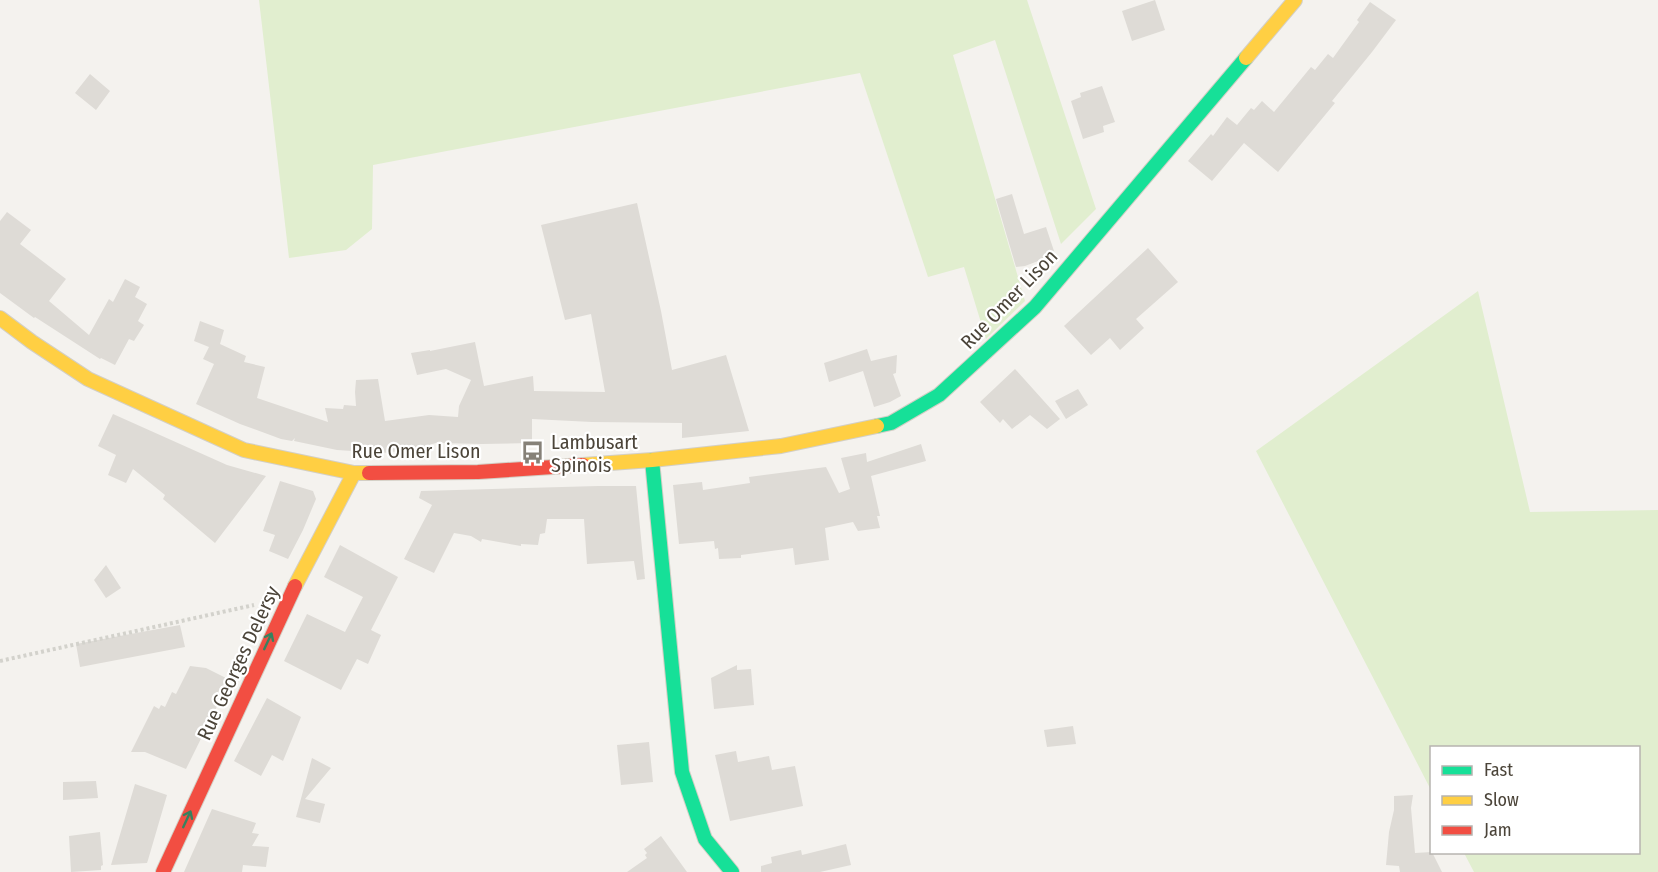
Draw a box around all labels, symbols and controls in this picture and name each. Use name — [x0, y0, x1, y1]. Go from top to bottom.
street label: Rue Omer Lison — [956, 244, 1062, 354]
place label: Lambusart Spinois — [551, 430, 638, 477]
street label: Rue Omer Lison — [352, 439, 480, 463]
bus stop icon: Lambusart Spinois — [520, 440, 546, 466]
street label: Rue Georges Delersy — [192, 582, 284, 744]
one-way arrow — [263, 633, 275, 651]
legend — [1430, 746, 1640, 854]
text: Fast — [1484, 759, 1513, 781]
text: Slow — [1484, 789, 1519, 811]
one-way arrow — [182, 810, 194, 828]
text: Jam — [1484, 819, 1512, 841]

